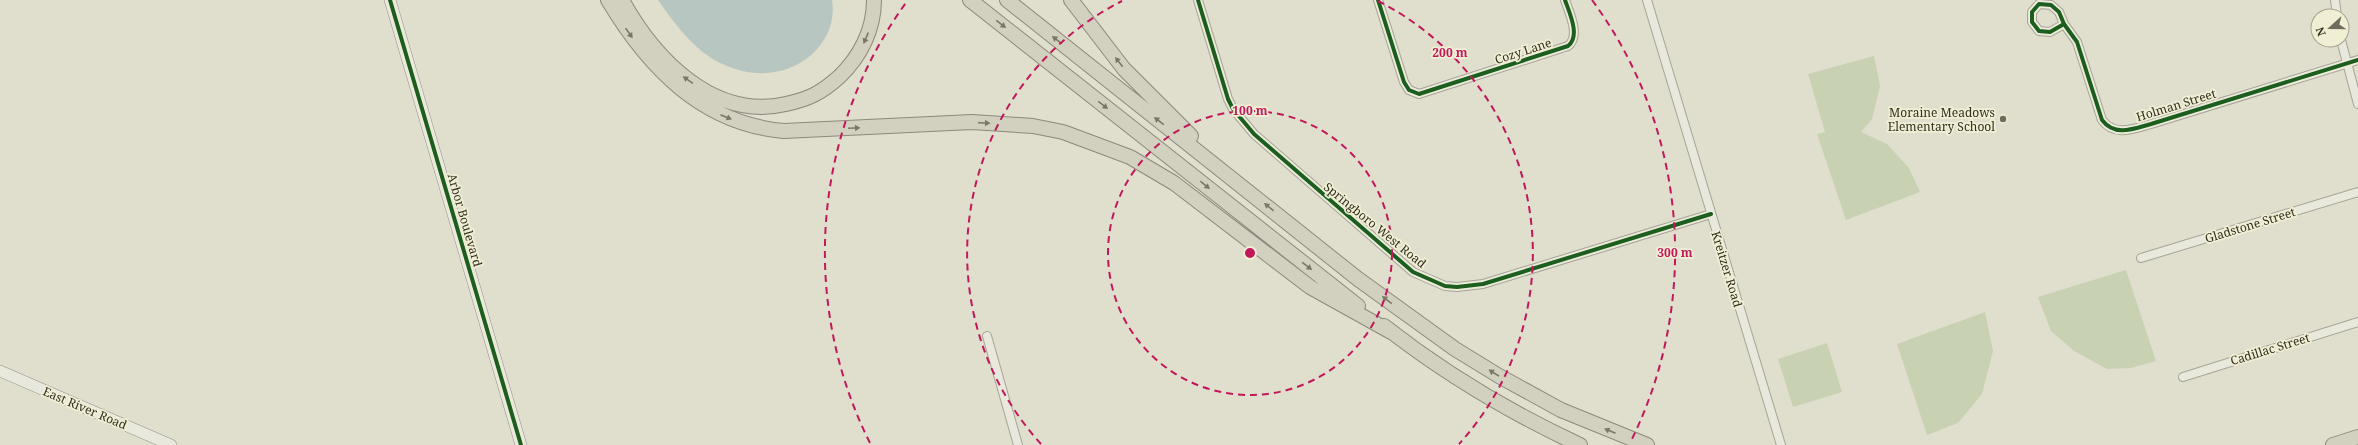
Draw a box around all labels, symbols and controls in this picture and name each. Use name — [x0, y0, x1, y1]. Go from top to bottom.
north arrow — [2310, 8, 2350, 48]
one-way arrow — [995, 20, 1006, 29]
text: N — [2312, 25, 2329, 38]
one-way arrow — [625, 28, 633, 38]
one-way arrow — [863, 32, 869, 44]
street label: Cozy Lane — [1492, 34, 1554, 68]
one-way arrow — [1052, 36, 1063, 44]
text: 200 m — [1432, 44, 1468, 61]
one-way arrow — [1114, 56, 1123, 67]
one-way arrow — [683, 76, 693, 84]
street label: Holman Street — [2134, 85, 2218, 125]
one-way arrow — [1098, 100, 1108, 108]
text: 100 m — [1232, 102, 1268, 119]
place label: Moraine Meadows Elementary School — [1888, 104, 1995, 135]
one-way arrow — [721, 114, 732, 120]
marker: Moraine Meadows Elementary School — [1998, 114, 2008, 124]
one-way arrow — [1154, 117, 1165, 125]
one-way arrow — [978, 120, 991, 126]
one-way arrow — [848, 125, 860, 132]
street label: Arbor Boulevard — [444, 171, 487, 269]
street label: Springboro West Road — [1320, 178, 1430, 272]
one-way arrow — [1200, 181, 1211, 189]
one-way arrow — [1263, 203, 1274, 212]
street label: Gladstone Street — [2203, 203, 2297, 247]
street label: Kreitzer Road — [1707, 229, 1747, 310]
text: 300 m — [1657, 244, 1693, 261]
centre of rings — [1243, 246, 1257, 260]
one-way arrow — [1301, 262, 1312, 270]
one-way arrow — [1381, 296, 1392, 304]
street label: Cadillac Street — [2228, 329, 2312, 369]
one-way arrow — [1489, 369, 1499, 377]
street label: East River Road — [40, 383, 130, 434]
one-way arrow — [1605, 428, 1616, 434]

